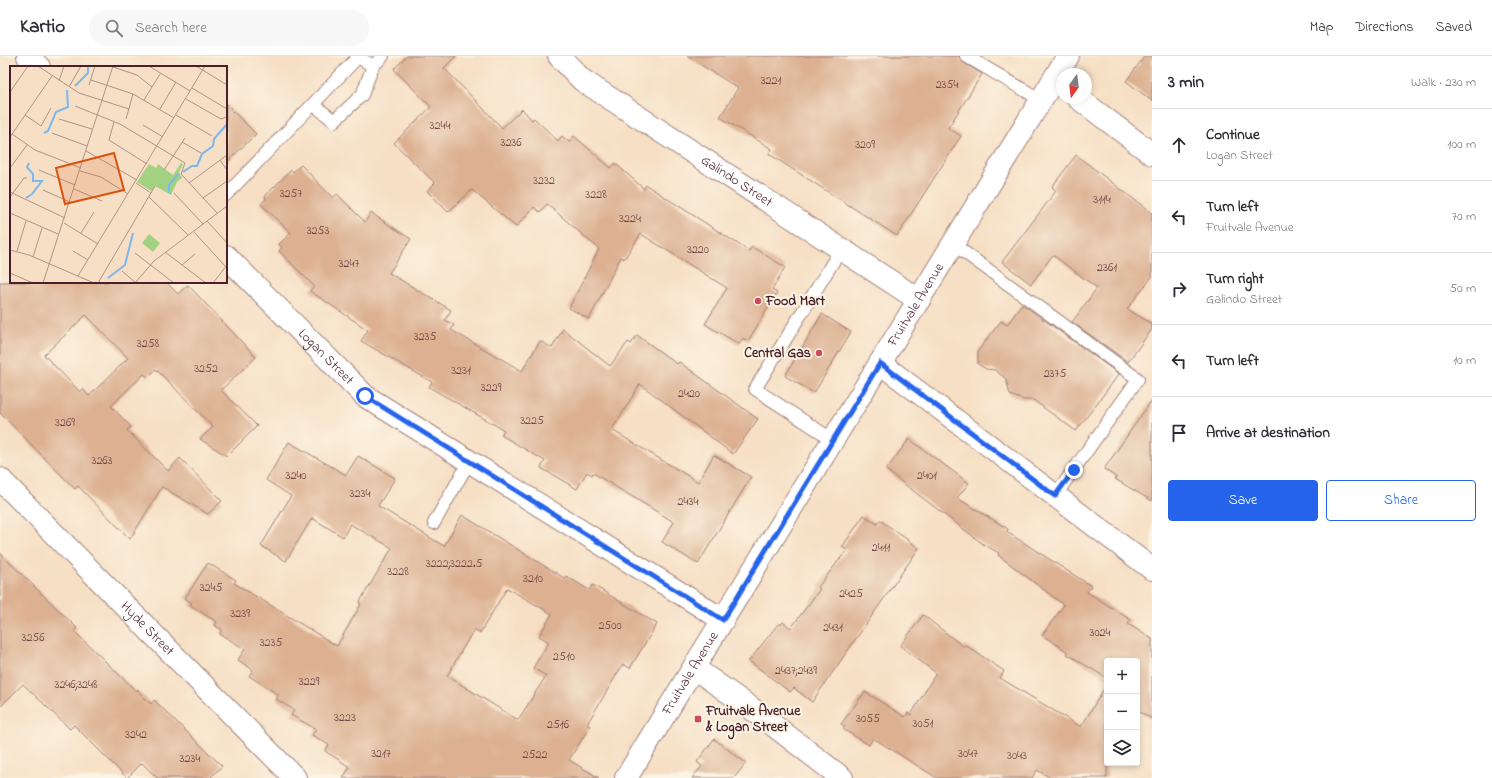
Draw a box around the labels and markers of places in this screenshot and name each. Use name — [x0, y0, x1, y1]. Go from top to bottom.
place label: Food Mart — [765, 291, 825, 312]
marker: Food Mart — [753, 296, 763, 306]
place label: Central Gas — [744, 343, 811, 364]
marker: Central Gas — [814, 348, 824, 358]
place label: Fruitvale Avenue & Logan Street — [705, 701, 801, 740]
marker: Fruitvale Avenue & Logan Street — [693, 714, 703, 724]

